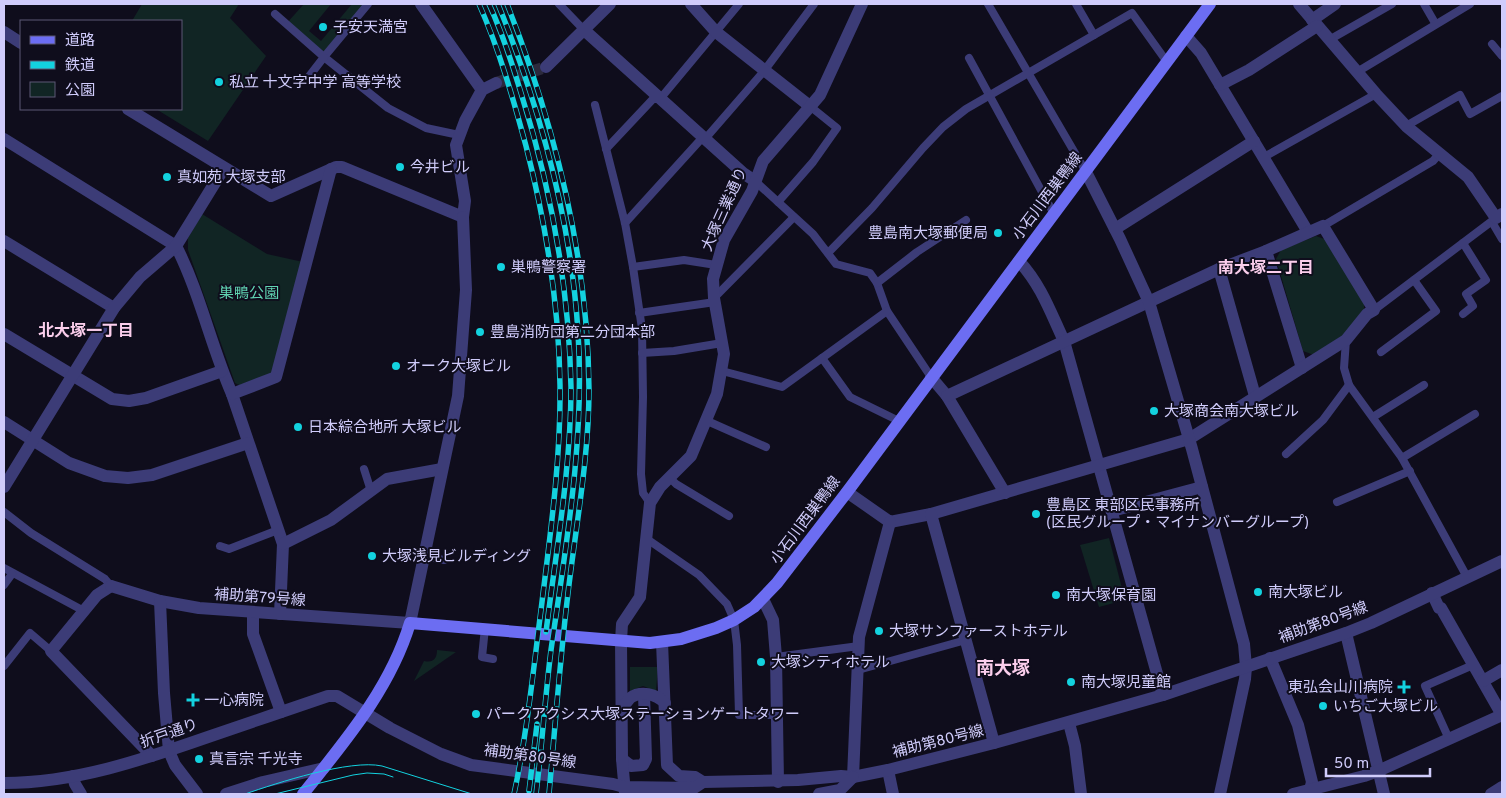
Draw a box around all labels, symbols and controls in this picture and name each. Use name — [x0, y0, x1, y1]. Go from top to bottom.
place label: 子安天満宮 — [333, 19, 408, 38]
legend — [20, 20, 182, 110]
marker: 子安天満宮 — [317, 21, 329, 33]
text: 道路 — [65, 32, 95, 51]
text: 鉄道 — [65, 57, 95, 76]
place label: 私立 十文字中学 高等学校 — [229, 74, 401, 93]
marker: 私立 十文字中学 高等学校 — [213, 76, 225, 88]
text: 公園 — [65, 82, 95, 101]
street label: 小石川西巣鴨線 — [1009, 149, 1087, 245]
place label: 今井ビル — [410, 158, 470, 178]
marker: 今井ビル — [394, 161, 406, 173]
street label: 大塚三業通り — [698, 165, 752, 255]
place label: 真如苑 大塚支部 — [177, 169, 286, 188]
marker: 真如苑 大塚支部 — [161, 171, 173, 183]
place label: 豊島南大塚郵便局 — [868, 225, 988, 244]
marker: 豊島南大塚郵便局 — [992, 227, 1004, 239]
place label: 巣鴨警察署 — [511, 259, 586, 278]
district label: 南大塚二丁目 — [1218, 259, 1314, 279]
marker: 巣鴨警察署 — [495, 261, 507, 273]
park label: 巣鴨公園 — [219, 285, 279, 304]
district label: 北大塚一丁目 — [38, 322, 134, 342]
place label: 豊島消防団第二分団本部 — [490, 324, 655, 343]
marker: 豊島消防団第二分団本部 — [474, 326, 486, 338]
place label: オーク大塚ビル — [406, 358, 511, 377]
marker: オーク大塚ビル — [390, 360, 402, 372]
place label: 大塚商会南大塚ビル — [1164, 403, 1299, 422]
marker: 大塚商会南大塚ビル — [1148, 405, 1160, 417]
place label: 日本綜合地所 大塚ビル — [308, 419, 462, 438]
marker: 日本綜合地所 大塚ビル — [292, 421, 304, 433]
street label: 小石川西巣鴨線 — [767, 473, 845, 569]
place label: 豊島区 東部区民事務所 (区民グループ・マイナンバーグループ) — [1046, 497, 1309, 533]
marker: 豊島区 東部区民事務所 (区民グループ・マイナンバーグループ) — [1030, 508, 1042, 520]
place label: 大塚浅見ビルディング — [382, 547, 531, 567]
marker: 大塚浅見ビルディング — [366, 550, 378, 562]
place label: 南大塚ビル — [1268, 584, 1343, 603]
street label: 補助第79号線 — [213, 586, 306, 611]
marker: 南大塚ビル — [1252, 586, 1264, 598]
place label: 南大塚保育園 — [1066, 587, 1156, 606]
marker: 南大塚保育園 — [1050, 589, 1062, 601]
street label: 補助第80号線 — [1276, 598, 1371, 648]
place label: 大塚サンファーストホテル — [889, 623, 1068, 642]
marker: 大塚サンファーストホテル — [873, 625, 885, 637]
place label: 大塚シティホテル — [771, 654, 890, 673]
marker: 大塚シティホテル — [755, 656, 767, 668]
district label: 南大塚 — [976, 658, 1030, 681]
place label: 南大塚児童館 — [1081, 674, 1171, 693]
marker: 南大塚児童館 — [1065, 676, 1077, 688]
place label: 東弘会山川病院 — [1288, 679, 1393, 698]
marker: 東弘会山川病院 — [1397, 680, 1411, 694]
place label: 一心病院 — [204, 692, 264, 711]
marker: 一心病院 — [186, 693, 200, 707]
place label: いちご大塚ビル — [1333, 698, 1438, 717]
marker: いちご大塚ビル — [1317, 700, 1329, 712]
place label: パークアクシス大塚ステーションゲートタワー — [486, 706, 800, 725]
marker: パークアクシス大塚ステーションゲートタワー — [470, 708, 482, 720]
street label: 折戸通り — [138, 716, 201, 753]
street label: 補助第80号線 — [891, 722, 986, 763]
street label: 補助第80号線 — [482, 742, 577, 773]
scale bar — [1326, 746, 1430, 778]
place label: 真言宗 千光寺 — [209, 751, 303, 770]
marker: 真言宗 千光寺 — [193, 753, 205, 765]
text: 50 m — [1334, 755, 1369, 774]

